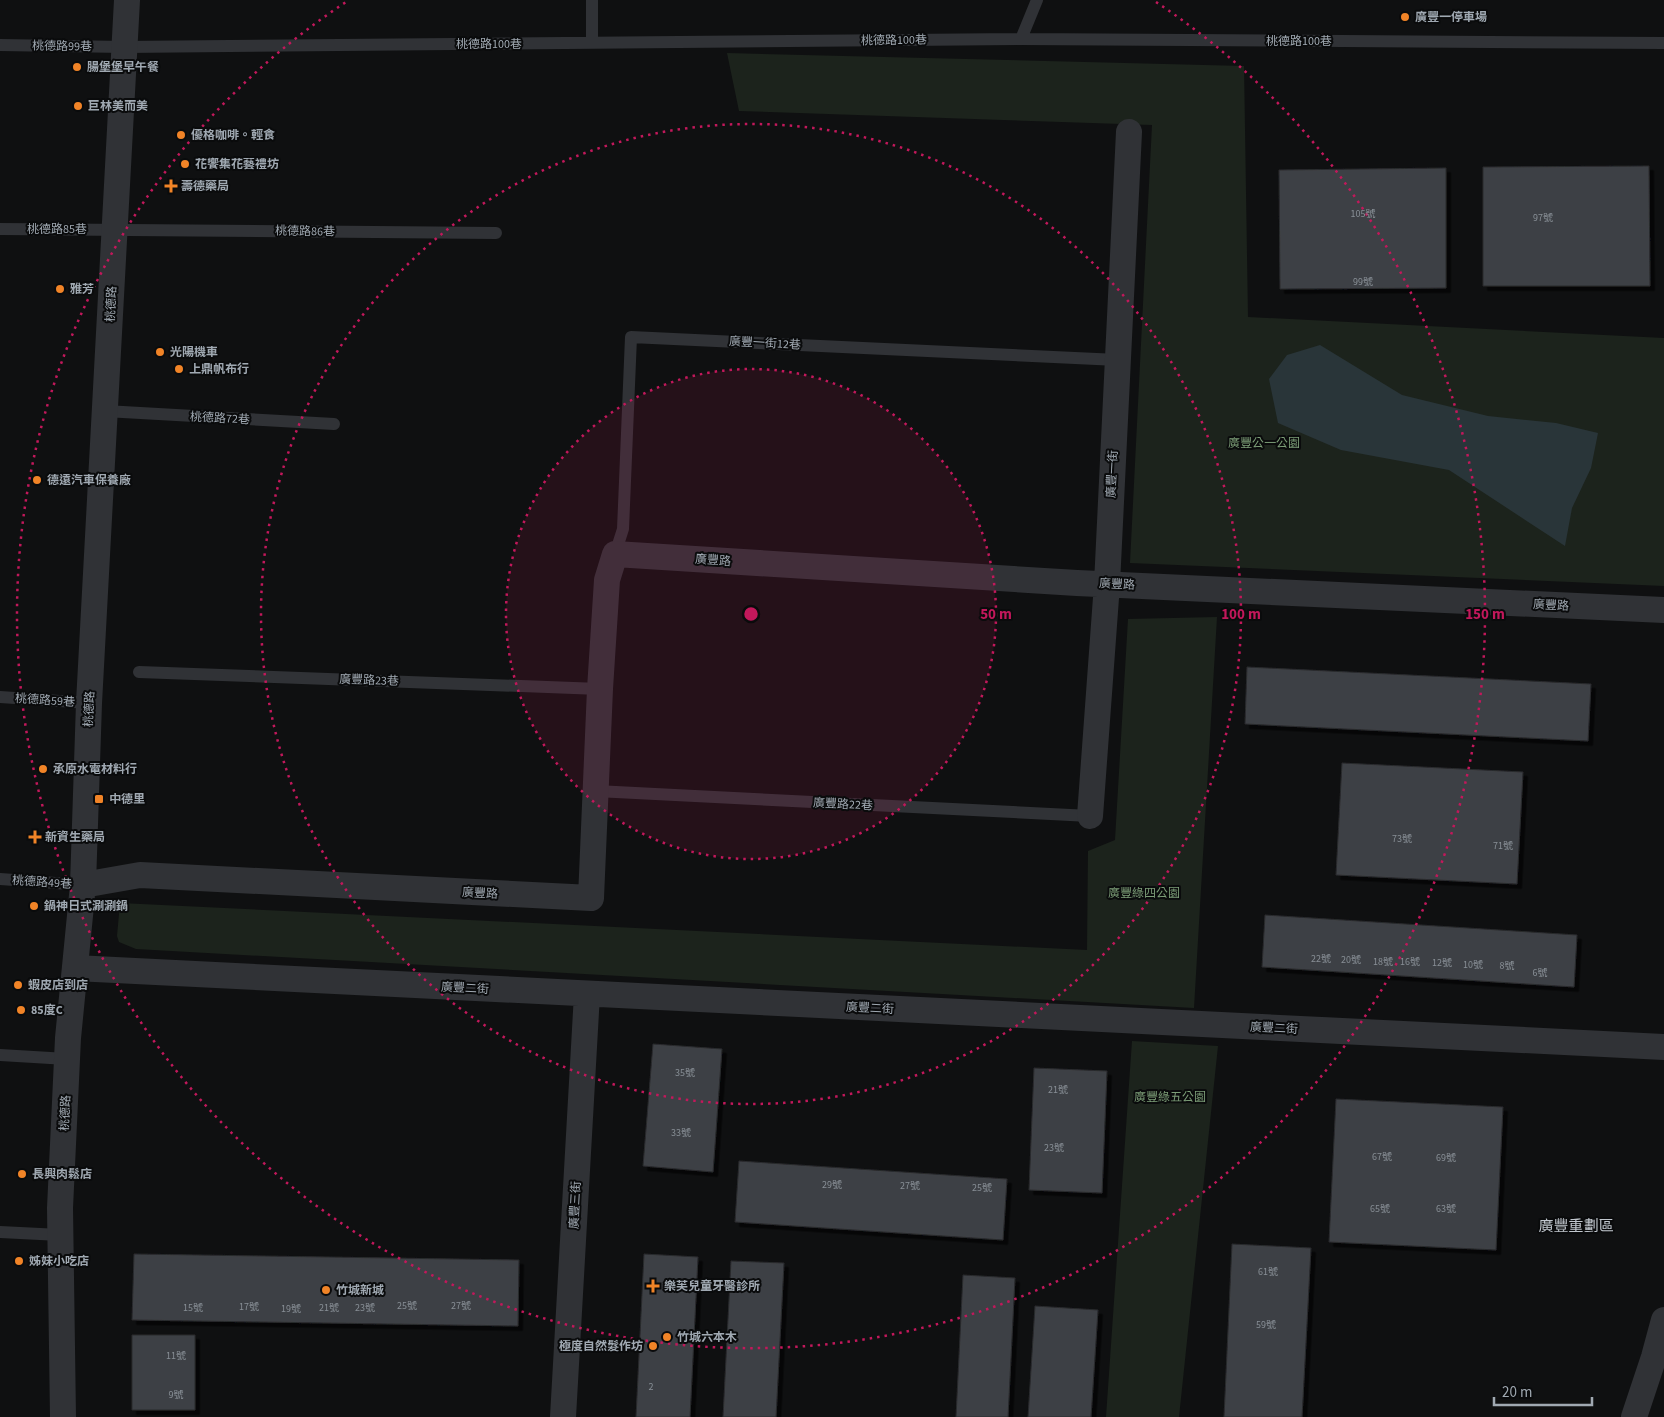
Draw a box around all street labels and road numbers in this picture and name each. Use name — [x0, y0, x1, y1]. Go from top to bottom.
street label: 桃德路100巷 — [861, 31, 927, 50]
street label: 桃德路100巷 — [1266, 33, 1332, 50]
street label: 桃德路100巷 — [456, 36, 522, 53]
street label: 桃德路99巷 — [32, 37, 92, 56]
street label: 桃德路85巷 — [27, 221, 87, 238]
street label: 桃德路86巷 — [275, 222, 335, 241]
street label: 桃德路 — [102, 286, 121, 322]
street label: 廣豐一街12巷 — [729, 333, 801, 354]
street label: 桃德路72巷 — [190, 408, 250, 429]
street label: 廣豐一街 — [1103, 450, 1122, 498]
street label: 廣豐路 — [694, 551, 732, 570]
street label: 廣豐路 — [1099, 575, 1135, 594]
street label: 廣豐路 — [1533, 596, 1569, 615]
street label: 廣豐路23巷 — [339, 671, 399, 690]
street label: 桃德路59巷 — [14, 690, 75, 711]
street label: 桃德路 — [80, 691, 99, 727]
street label: 廣豐路22巷 — [813, 794, 873, 815]
street label: 桃德路49巷 — [11, 872, 72, 893]
street label: 廣豐路 — [462, 884, 498, 903]
street label: 廣豐二街 — [441, 979, 489, 998]
street label: 廣豐二街 — [846, 999, 894, 1018]
street label: 廣豐二街 — [1250, 1019, 1298, 1038]
street label: 桃德路 — [56, 1095, 75, 1131]
street label: 廣豐三街 — [566, 1181, 585, 1229]

